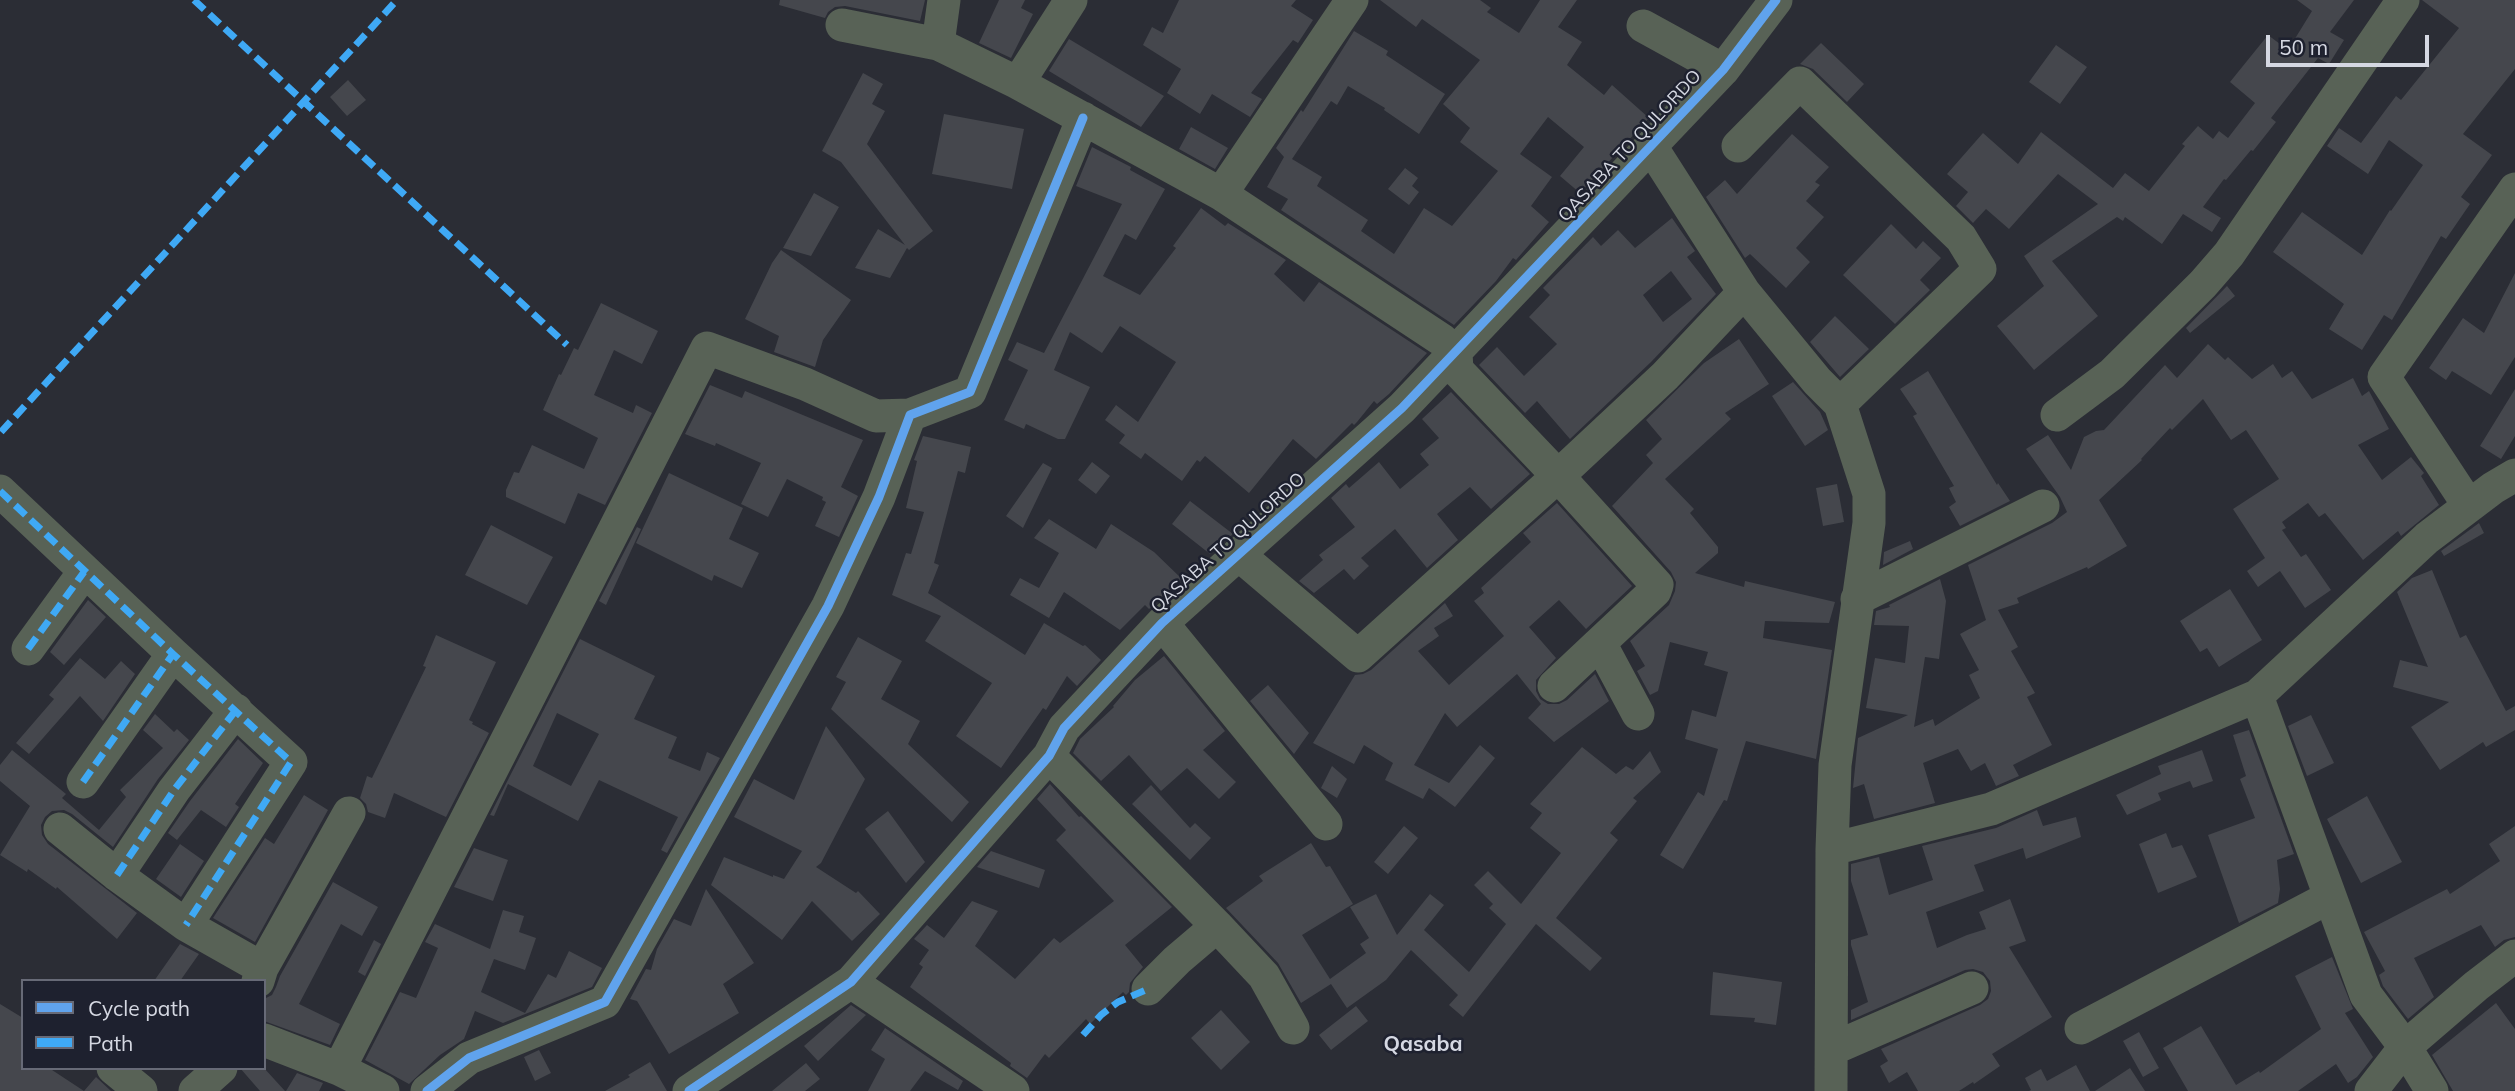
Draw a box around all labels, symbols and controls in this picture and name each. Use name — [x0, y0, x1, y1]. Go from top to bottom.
scale bar — [2270, 21, 2433, 65]
text: 50 m — [2279, 34, 2328, 60]
street label: QASABA TO QULORDO — [1554, 66, 1706, 226]
street label: QASABA TO QULORDO — [1147, 468, 1309, 618]
legend — [21, 979, 266, 1070]
text: Cycle path — [88, 995, 190, 1021]
text: Path — [88, 1030, 133, 1056]
district label: Qasaba — [1383, 1032, 1463, 1058]

